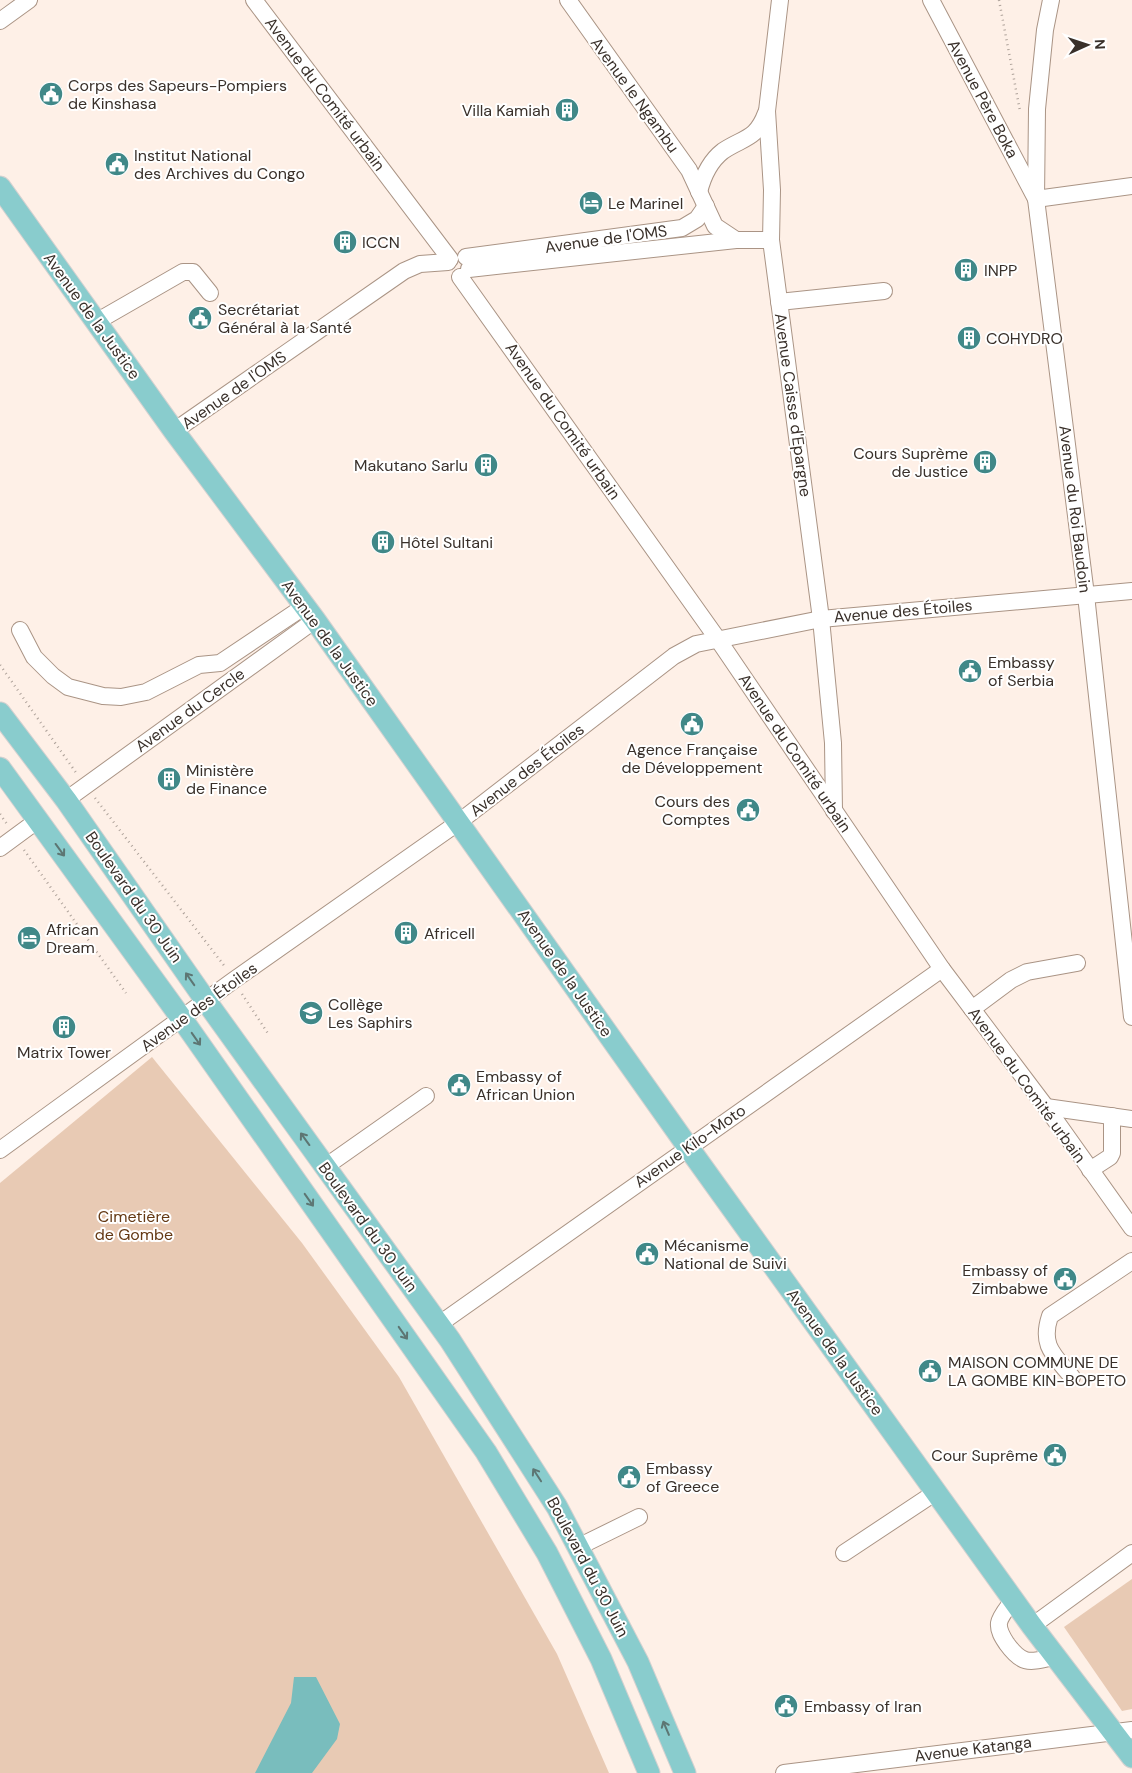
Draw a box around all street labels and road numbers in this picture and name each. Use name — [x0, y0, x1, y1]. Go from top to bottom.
street label: Avenue du Comité urbain — [260, 13, 390, 175]
street label: Avenue le Ngambu — [586, 33, 684, 157]
street label: Avenue Père Boka — [943, 36, 1023, 162]
street label: Avenue de l'OMS — [544, 220, 668, 258]
street label: Avenue de la Justice — [39, 248, 145, 384]
street label: Avenue Caisse d'Epargne — [770, 312, 816, 498]
street label: Avenue du Comité urbain — [501, 338, 625, 504]
street label: Avenue de l'OMS — [178, 346, 290, 434]
street label: Avenue du Roi Baudoin — [1054, 424, 1096, 594]
street label: Avenue de la Justice — [277, 575, 383, 711]
street label: Avenue des Étoiles — [833, 594, 973, 628]
street label: Avenue du Cercle — [131, 663, 249, 757]
street label: Avenue du Comité urbain — [734, 669, 856, 837]
street label: Avenue des Étoiles — [466, 719, 588, 821]
street label: Boulevard du 30 Juin — [81, 827, 187, 967]
street label: Avenue de la Justice — [513, 905, 617, 1041]
street label: Avenue des Étoiles — [137, 958, 261, 1056]
street label: Avenue du Comité urbain — [963, 1003, 1091, 1167]
street label: Avenue Kilo-Moto — [630, 1100, 750, 1192]
street label: Boulevard du 30 Juin — [314, 1158, 422, 1296]
street label: Avenue de la Justice — [782, 1284, 888, 1420]
street label: Boulevard du 30 Juin — [542, 1493, 634, 1641]
street label: Avenue Katanga — [913, 1731, 1033, 1767]

